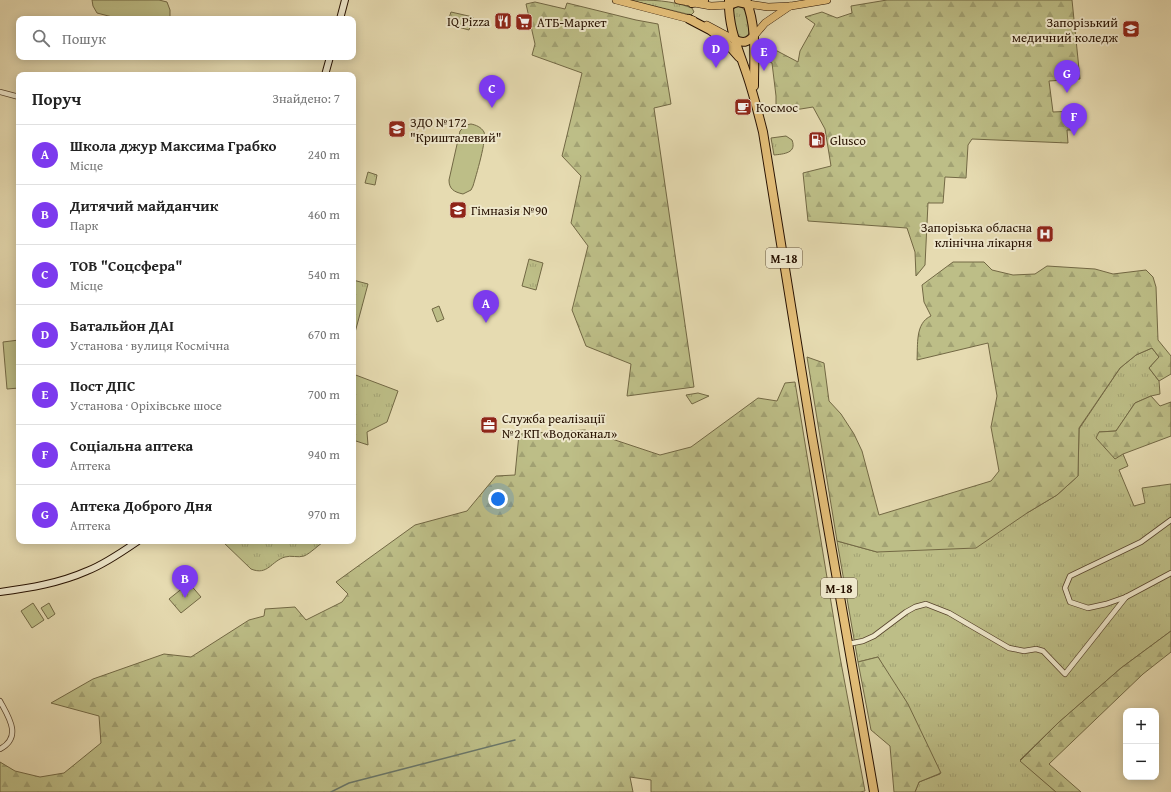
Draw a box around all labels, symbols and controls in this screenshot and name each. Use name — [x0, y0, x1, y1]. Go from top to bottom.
restaurant icon: IQ Pizza — [493, 11, 513, 31]
place label: IQ Pizza — [447, 12, 491, 31]
supermarket icon: АТБ-Маркет — [514, 12, 534, 32]
place label: АТБ-Маркет — [537, 13, 607, 32]
place label: Запорізький медичний коледж — [1012, 13, 1118, 47]
search box — [16, 16, 356, 60]
school or university icon: Запорізький медичний коледж — [1121, 19, 1141, 39]
icon: search — [30, 27, 52, 49]
text: Пошук — [62, 28, 106, 49]
pin: D — [703, 35, 729, 68]
pin: E — [751, 38, 777, 71]
pin: G — [1054, 60, 1080, 93]
pin: C — [479, 75, 505, 108]
text: Поруч — [32, 86, 81, 111]
text: Знайдено: 7 — [272, 89, 340, 108]
cafe icon: Космос — [733, 97, 753, 117]
place label: Космос — [756, 98, 798, 117]
pin: F — [1061, 103, 1087, 136]
place label: ЗДО №172 "Кришталевий" — [410, 113, 502, 147]
school or university icon: ЗДО №172 "Кришталевий" — [387, 119, 407, 139]
fuel station icon: Glusco — [807, 130, 827, 150]
place label: Glusco — [830, 131, 866, 150]
text: Школа джур Максима Грабко — [70, 135, 277, 156]
text: A — [41, 145, 49, 164]
text: 240 m — [308, 145, 340, 164]
text: Місце — [70, 156, 103, 175]
text: Дитячий майданчик — [70, 195, 218, 216]
school or university icon: Гімназія №90 — [448, 200, 468, 220]
place label: Гімназія №90 — [471, 201, 548, 220]
text: B — [41, 205, 49, 224]
text: 460 m — [308, 205, 340, 224]
text: Парк — [70, 216, 98, 235]
place label: Запорізька обласна клінічна лікарня — [921, 218, 1033, 252]
hospital icon: Запорізька обласна клінічна лікарня — [1035, 224, 1055, 244]
road number: М-18 — [766, 248, 802, 268]
text: ТОВ "Соцсфера" — [70, 255, 182, 276]
text: C — [41, 265, 49, 284]
text: 540 m — [308, 265, 340, 284]
text: Місце — [70, 276, 103, 295]
pin: A — [473, 290, 499, 323]
text: Батальйон ДАI — [70, 315, 174, 336]
text: D — [41, 325, 49, 344]
text: 670 m — [308, 325, 340, 344]
text: Установа · вулиця Космічна — [70, 336, 229, 355]
text: Пост ДПС — [70, 375, 135, 396]
text: E — [42, 385, 48, 404]
text: 700 m — [308, 385, 340, 404]
text: Установа · Оріхівське шосе — [70, 396, 222, 415]
place label: Служба реалізації №2 КП «Водоканал» — [502, 409, 617, 443]
office icon: Служба реалізації №2 КП «Водоканал» — [479, 415, 499, 435]
text: Соціальна аптека — [70, 435, 193, 456]
text: F — [42, 445, 48, 464]
text: 940 m — [308, 445, 340, 464]
text: Аптека — [70, 456, 111, 475]
your location — [488, 489, 508, 509]
text: Аптека Доброго Дня — [70, 495, 212, 516]
text: G — [41, 505, 49, 524]
text: 970 m — [308, 505, 340, 524]
text: Аптека — [70, 516, 111, 535]
pin: B — [172, 565, 198, 598]
road number: М-18 — [821, 578, 857, 598]
map controls — [1123, 708, 1159, 780]
button: + — [1123, 708, 1159, 744]
button: − — [1123, 744, 1159, 780]

